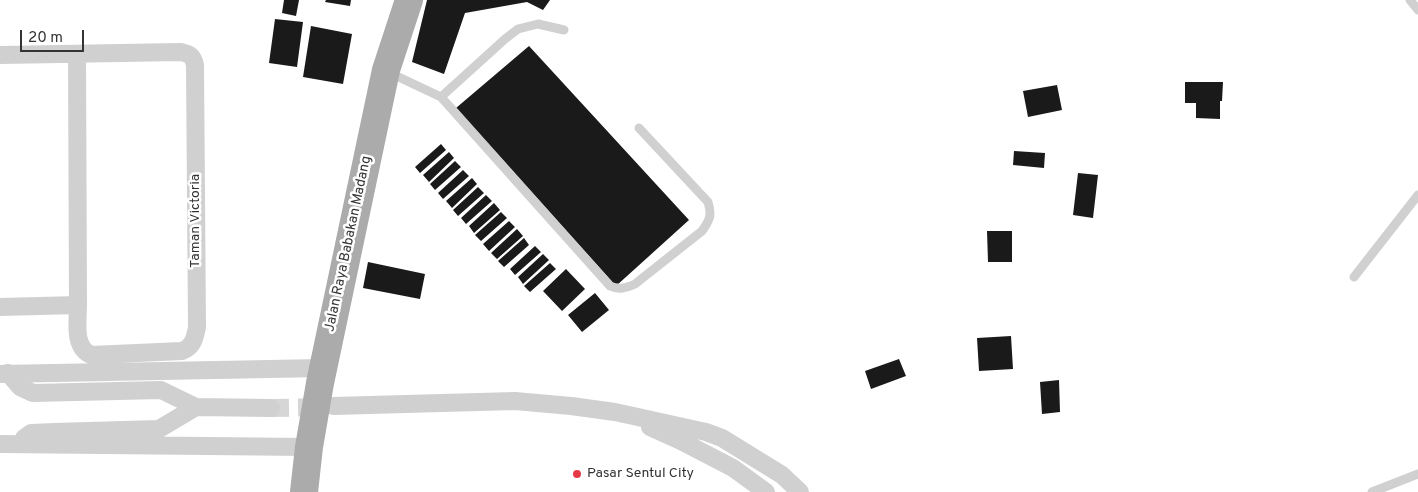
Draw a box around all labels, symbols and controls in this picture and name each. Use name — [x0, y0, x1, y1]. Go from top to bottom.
scale bar — [22, 20, 86, 52]
text: 20 m — [28, 29, 63, 48]
street label: Jalan Raya Babakan Madang — [322, 155, 376, 333]
street label: Taman Victoria — [188, 174, 204, 268]
place label: Pasar Sentul City — [587, 466, 694, 482]
marker: Pasar Sentul City — [571, 468, 583, 480]

